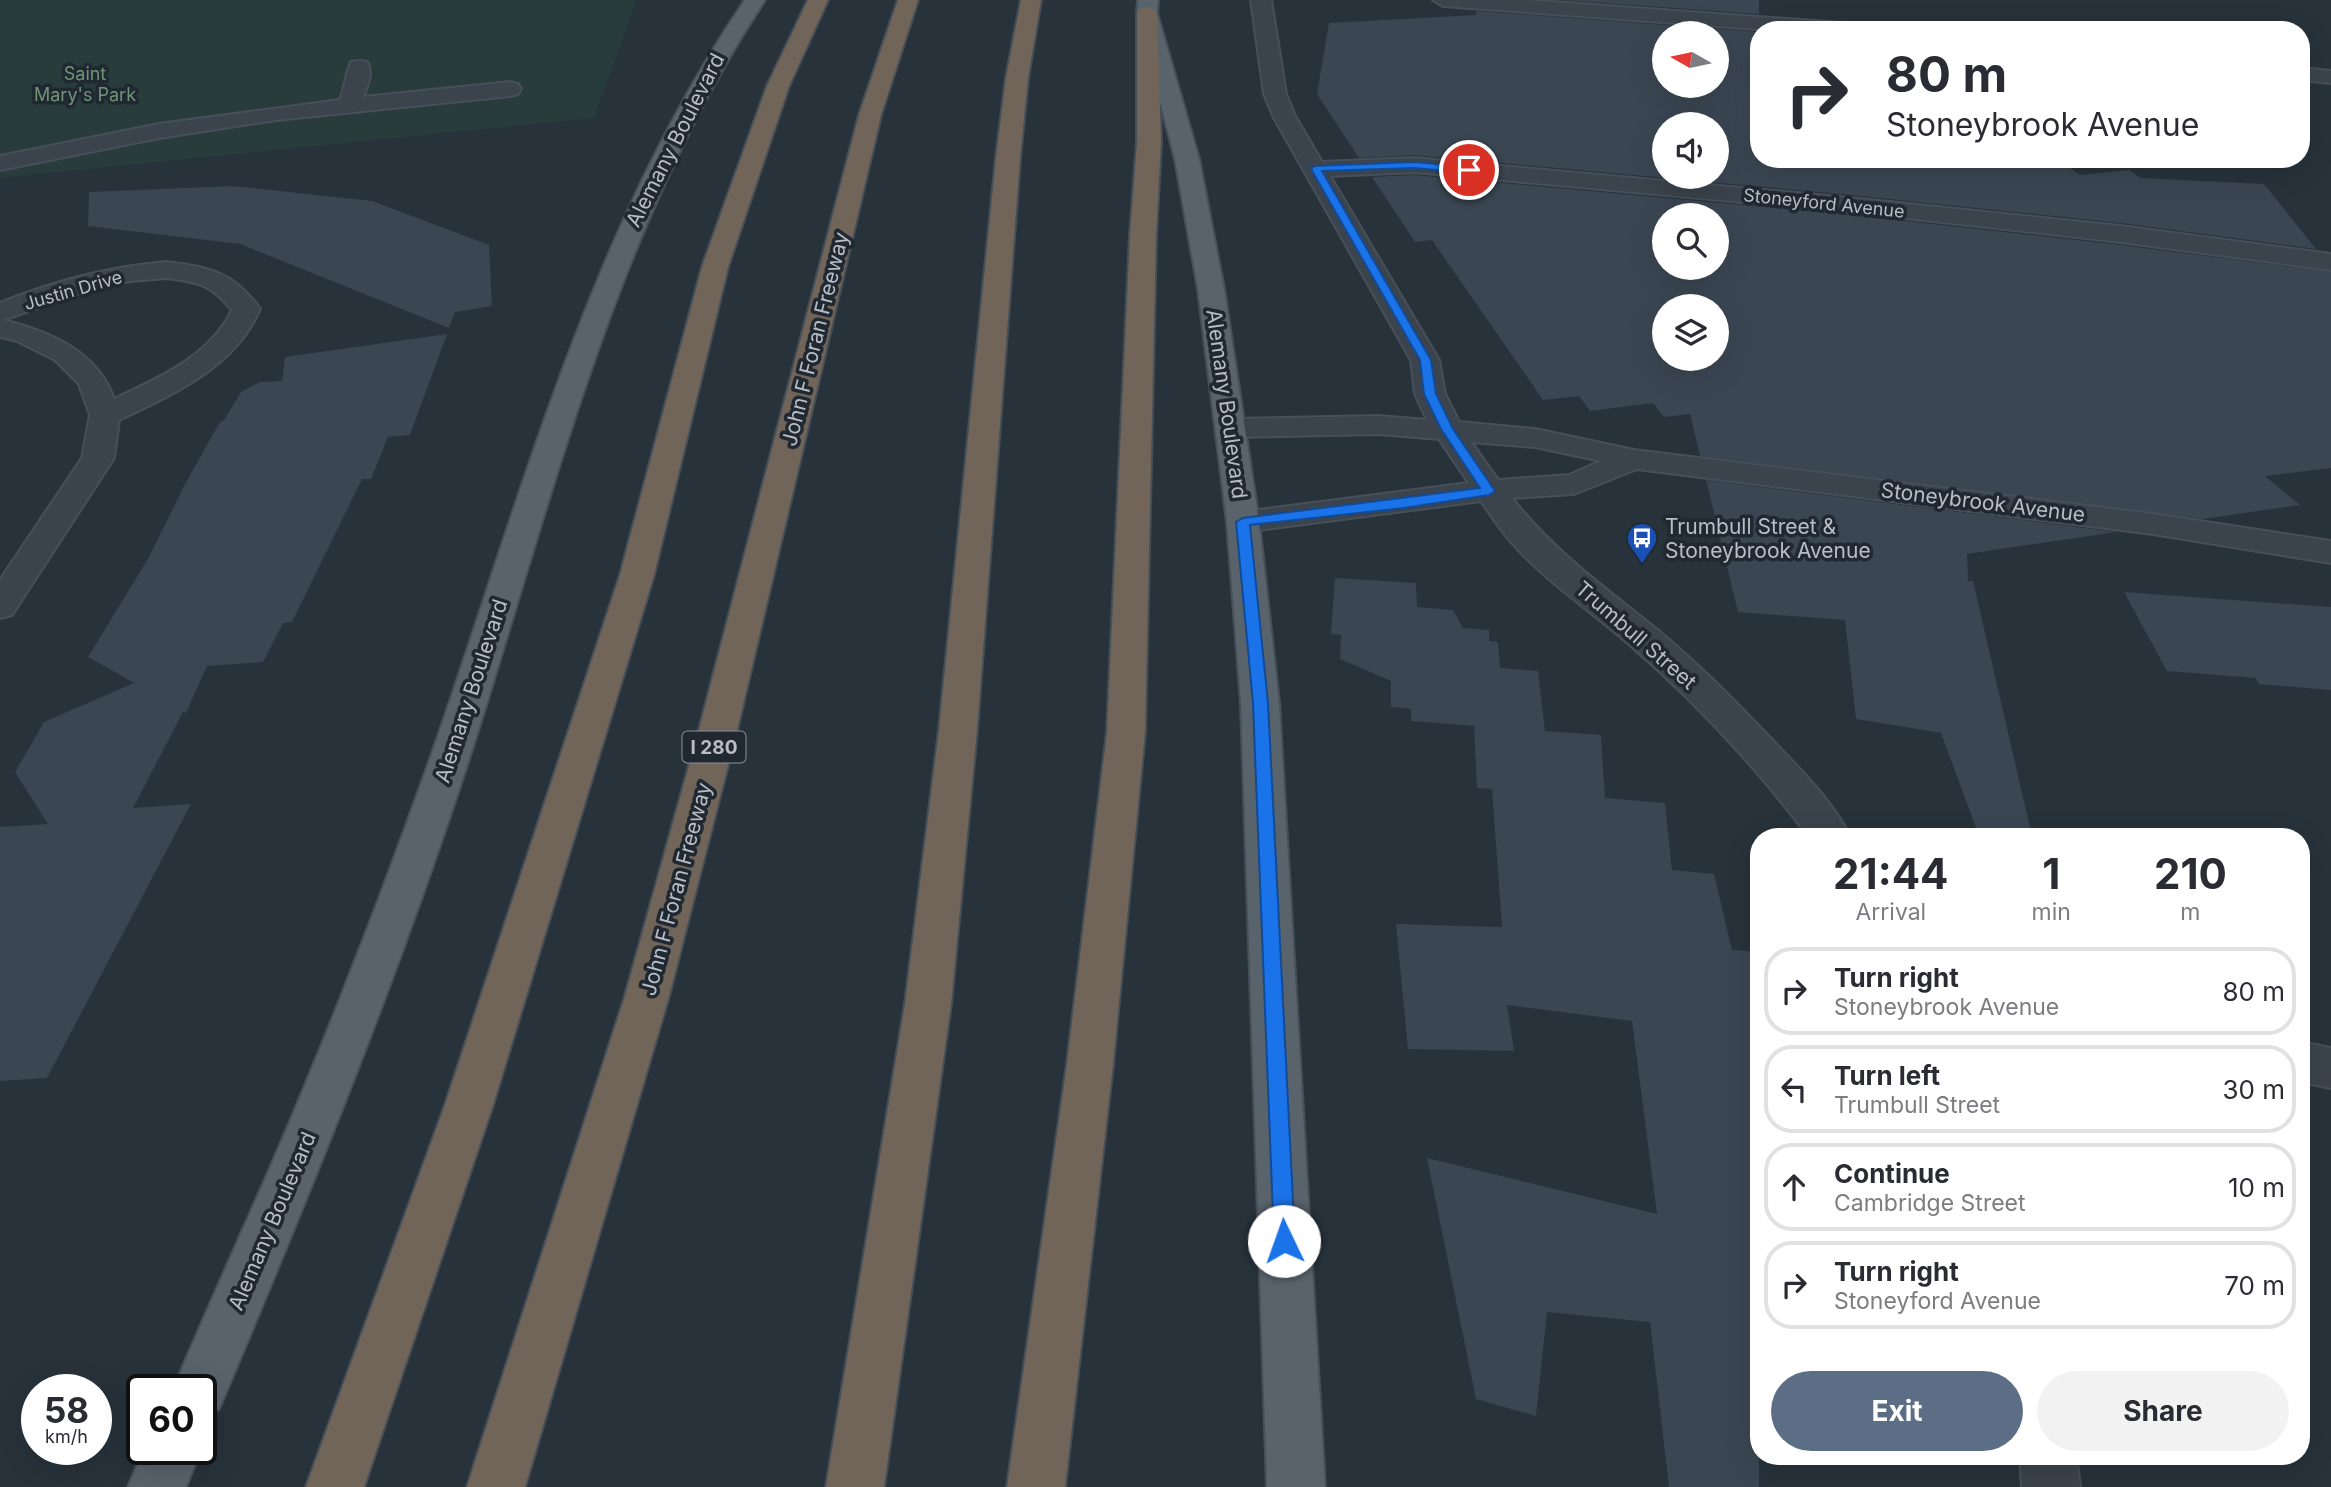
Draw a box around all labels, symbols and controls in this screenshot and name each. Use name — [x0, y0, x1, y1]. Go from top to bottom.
north arrow — [1652, 21, 1729, 98]
map controls — [1652, 21, 1729, 371]
text: 80 m — [1886, 45, 2007, 104]
street label: Alemany Boulevard — [620, 49, 730, 231]
icon: right — [1771, 49, 1862, 140]
park label: Saint Mary's Park — [34, 63, 136, 105]
text: Stoneybrook Avenue — [1886, 105, 2199, 144]
button: sound — [1652, 112, 1729, 189]
pin — [1439, 140, 1499, 200]
icon: arrive — [1450, 151, 1488, 189]
street label: Stoneyford Avenue — [1742, 184, 1906, 222]
button: search — [1652, 203, 1729, 280]
street label: John F Foran Freeway — [776, 229, 854, 449]
street label: Justin Drive — [22, 266, 124, 314]
button: layers — [1652, 294, 1729, 371]
street label: Alemany Boulevard — [1201, 307, 1253, 501]
street label: Stoneybrook Avenue — [1879, 477, 2087, 527]
place label: Trumbull Street & Stoneybrook Avenue — [1665, 514, 1871, 563]
bus stop icon: Trumbull Street & Stoneybrook Avenue — [1625, 521, 1659, 565]
street label: Trumbull Street — [1571, 576, 1702, 694]
street label: Alemany Boulevard — [430, 596, 512, 786]
road number: I 280 — [682, 732, 746, 762]
street label: John F Foran Freeway — [635, 779, 717, 998]
text: 21:44 — [1833, 848, 1949, 899]
text: 1 — [2042, 848, 2060, 899]
text: 210 — [2154, 848, 2227, 899]
text: Arrival — [1855, 898, 1926, 926]
text: min — [2032, 898, 2071, 926]
text: m — [2180, 898, 2201, 926]
text: Turn right — [1834, 962, 1959, 993]
icon: right — [1775, 972, 1813, 1010]
text: 80 m — [2222, 976, 2285, 1007]
text: Stoneybrook Avenue — [1834, 993, 2059, 1021]
text: Turn left — [1834, 1060, 1940, 1091]
icon: left — [1775, 1070, 1813, 1108]
text: 30 m — [2222, 1074, 2285, 1105]
text: Trumbull Street — [1834, 1091, 2000, 1119]
street label: Alemany Boulevard — [223, 1128, 321, 1314]
text: Continue — [1834, 1158, 1950, 1189]
icon: ahead — [1775, 1168, 1813, 1206]
text: 10 m — [2228, 1172, 2285, 1203]
text: Cambridge Street — [1834, 1189, 2026, 1217]
position arrow — [1247, 1204, 1321, 1278]
text: Turn right — [1834, 1256, 1959, 1287]
icon: right — [1775, 1266, 1813, 1304]
text: 70 m — [2224, 1270, 2285, 1301]
text: Stoneyford Avenue — [1834, 1287, 2041, 1315]
button: Exit — [1771, 1371, 2023, 1451]
button: Share — [2037, 1371, 2289, 1451]
speed limit sign: 60 — [126, 1374, 217, 1465]
text: 58 — [44, 1389, 89, 1431]
text: km/h — [45, 1426, 88, 1447]

